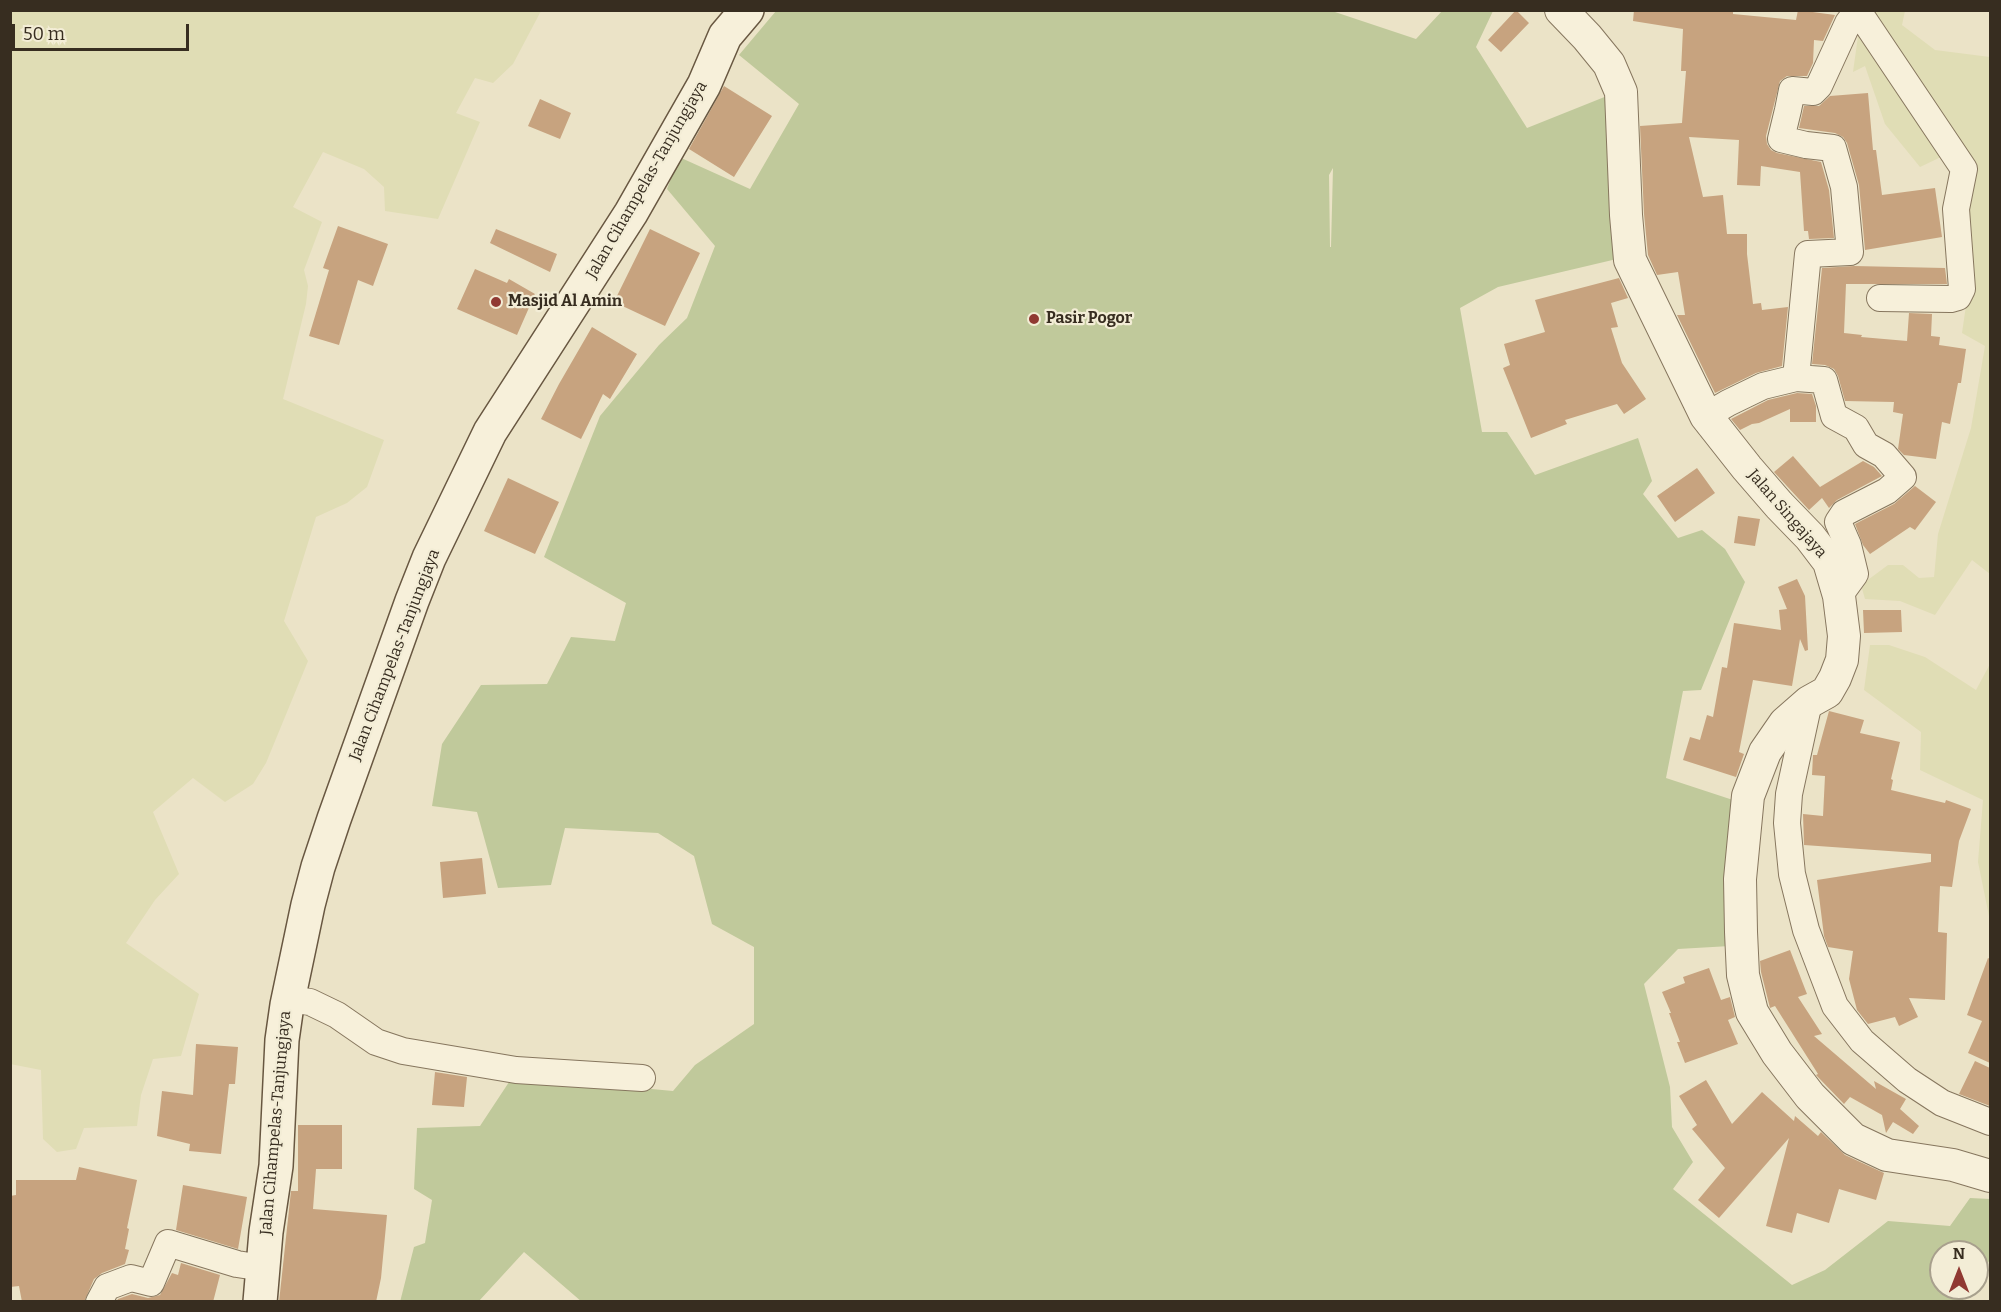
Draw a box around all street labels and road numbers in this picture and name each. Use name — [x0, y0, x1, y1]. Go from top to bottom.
street label: Jalan Cihampelas-Tanjungjaya — [582, 78, 712, 282]
street label: Jalan Singajaya — [1743, 466, 1831, 562]
street label: Jalan Cihampelas-Tanjungjaya — [346, 547, 444, 763]
street label: Jalan Cihampelas-Tanjungjaya — [257, 1010, 295, 1236]

